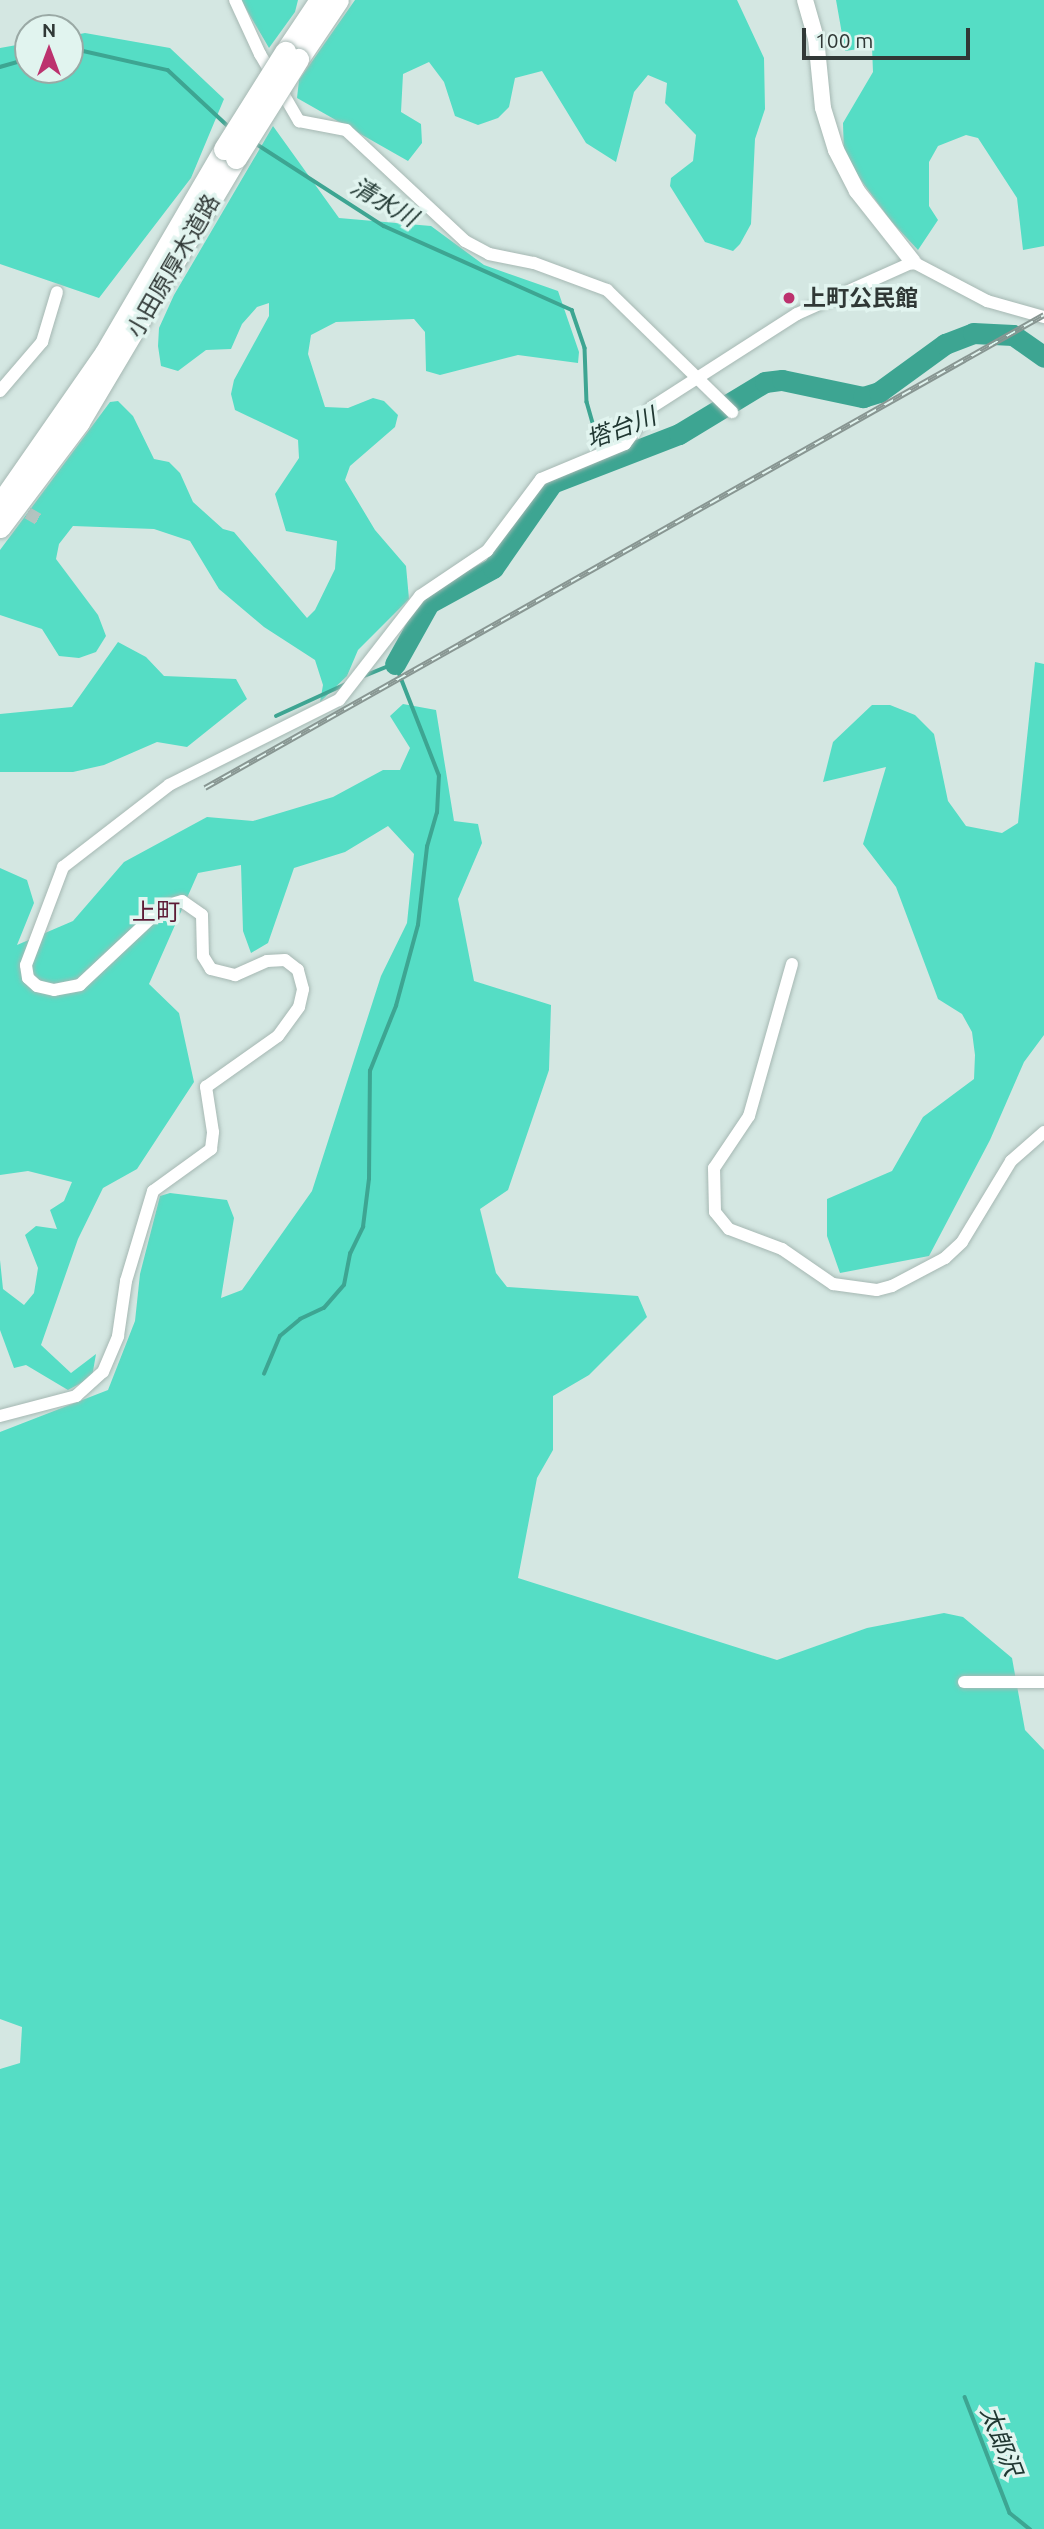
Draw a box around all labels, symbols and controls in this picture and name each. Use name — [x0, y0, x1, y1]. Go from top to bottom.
north arrow — [14, 14, 84, 84]
scale bar — [806, 14, 974, 58]
text: N — [42, 19, 56, 41]
text: 100 m — [815, 28, 873, 52]
water label: 清水川 — [346, 172, 422, 232]
street label: 小田原厚木道路 — [121, 189, 225, 343]
place label: 上町公民館 — [803, 284, 918, 312]
marker: 上町公民館 — [781, 290, 797, 306]
water label: 塔台川 — [582, 402, 660, 454]
district label: 上町 — [132, 898, 180, 926]
water label: 太郎沢 — [975, 2402, 1027, 2480]

